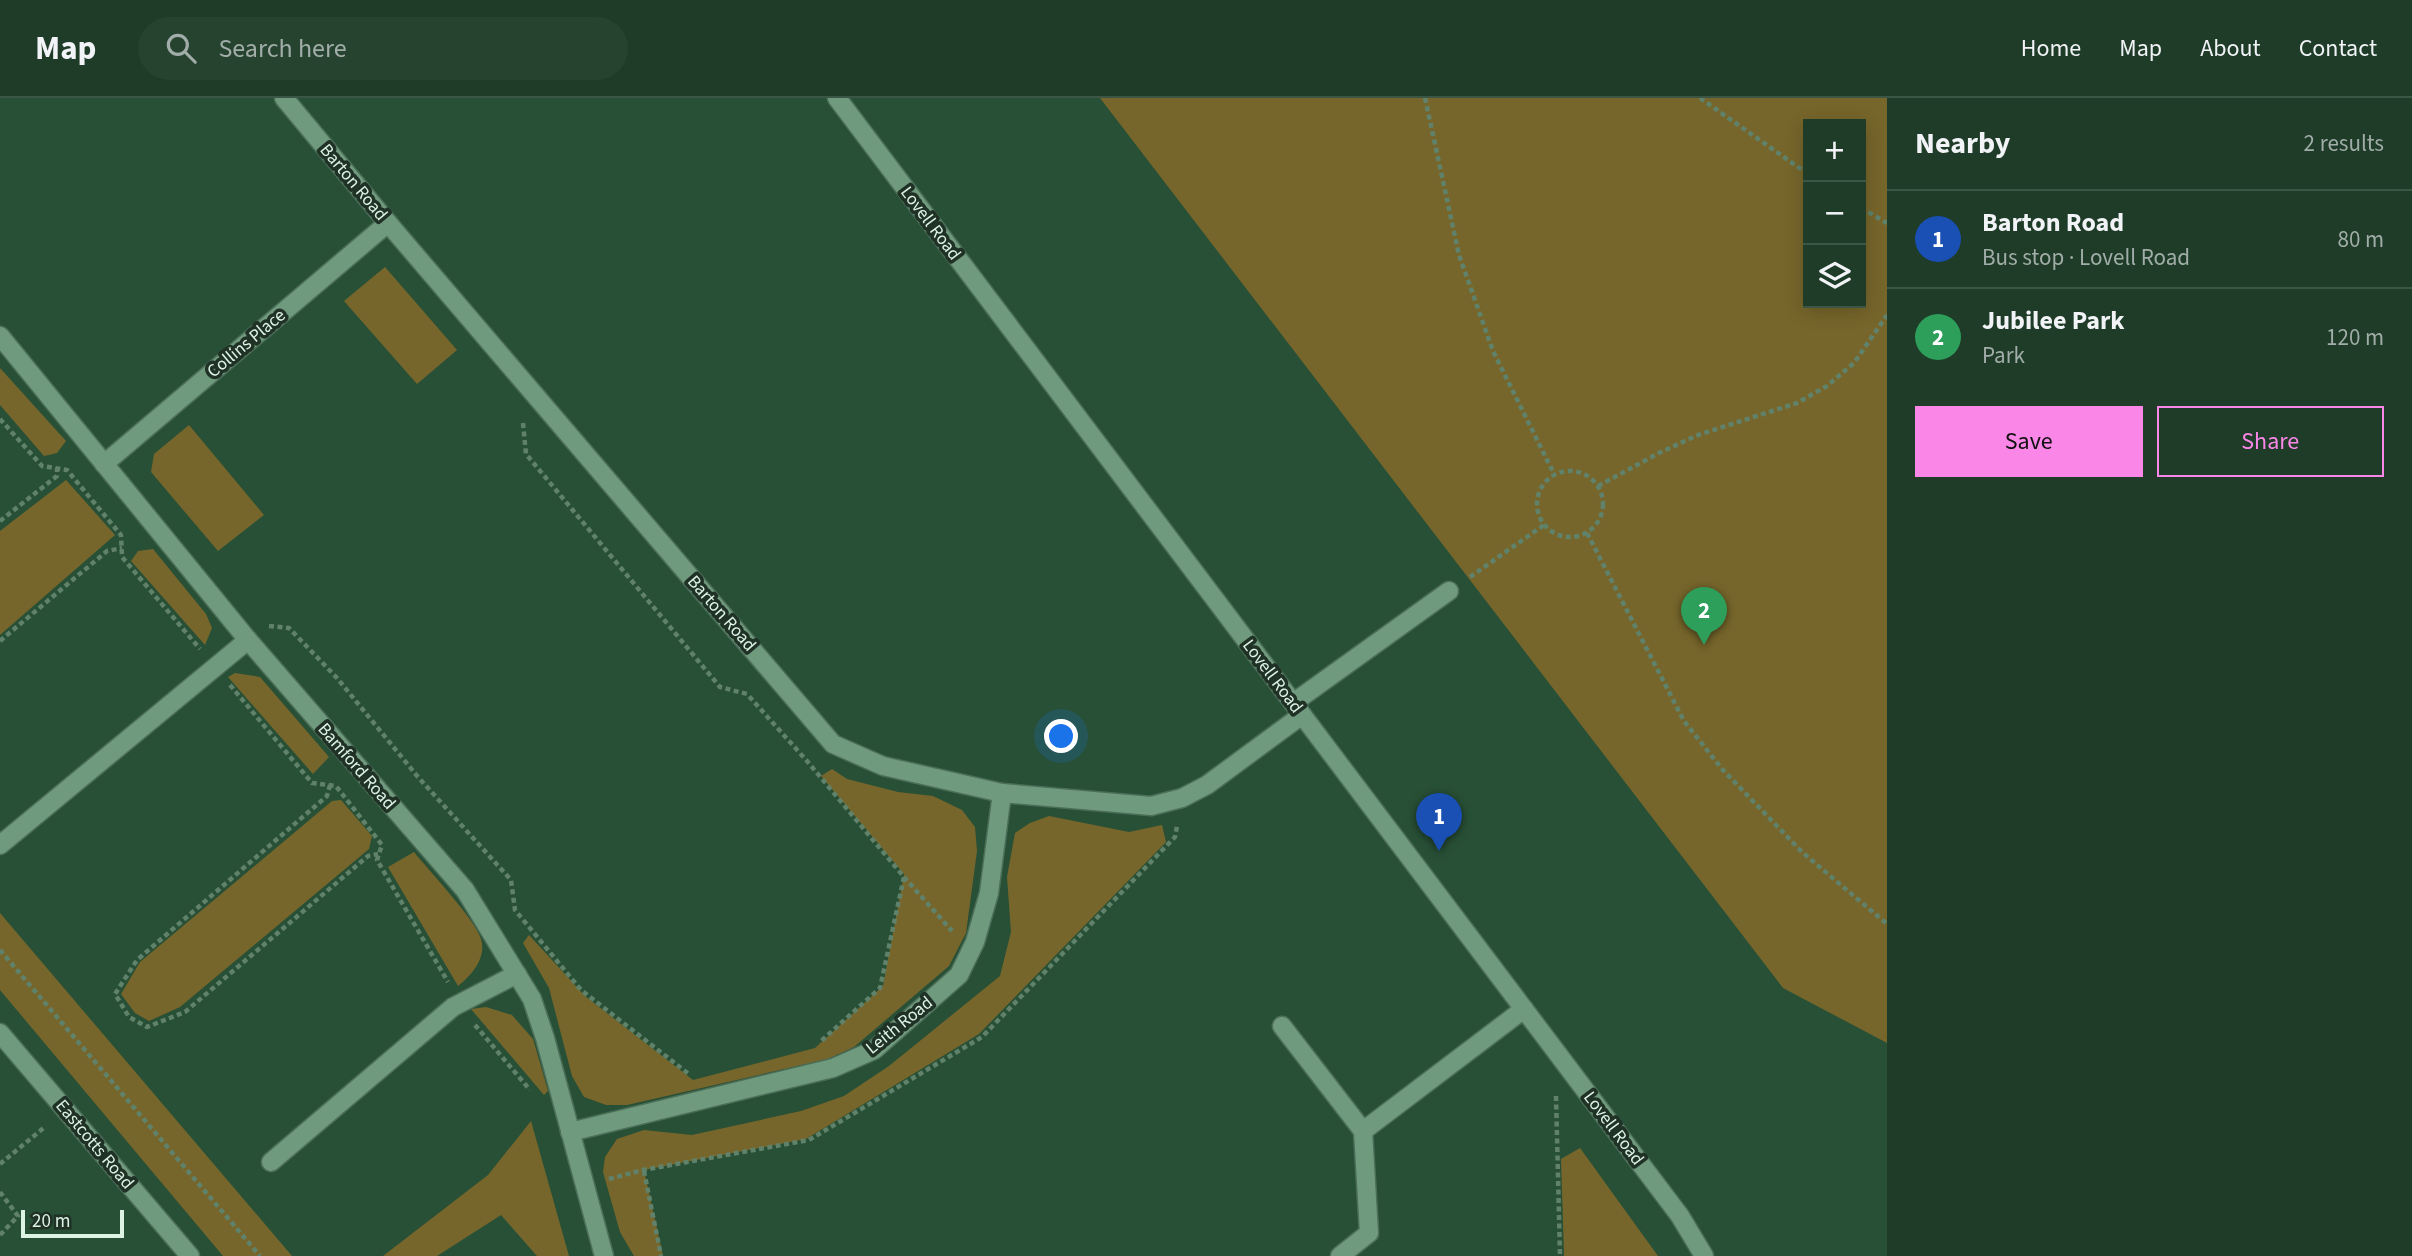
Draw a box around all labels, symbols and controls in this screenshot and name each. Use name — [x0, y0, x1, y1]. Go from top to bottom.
search box — [138, 17, 628, 80]
text: Map — [35, 25, 96, 72]
icon: search — [162, 29, 200, 67]
text: Search here — [218, 30, 347, 67]
text: Home — [2021, 31, 2081, 66]
text: Map — [2119, 31, 2162, 66]
text: About — [2200, 31, 2261, 66]
text: Contact — [2299, 31, 2377, 66]
map controls — [1803, 119, 1866, 308]
button: + — [1803, 119, 1866, 182]
text: Nearby — [1915, 122, 2010, 165]
text: 2 results — [2304, 127, 2384, 160]
street label: Barton Road — [314, 138, 393, 226]
street label: Lovell Road — [894, 181, 967, 266]
button: − — [1803, 182, 1866, 245]
text: Barton Road — [1982, 204, 2124, 241]
text: 1 — [1932, 223, 1944, 256]
text: 80 m — [2337, 223, 2384, 256]
text: Bus stop · Lovell Road — [1982, 241, 2190, 274]
button: layers — [1803, 245, 1866, 308]
text: Jubilee Park — [1982, 302, 2125, 339]
street label: Collins Place — [202, 303, 291, 384]
text: 2 — [1932, 321, 1944, 354]
text: 120 m — [2326, 321, 2384, 354]
text: Park — [1982, 339, 2025, 372]
button: Save — [1915, 406, 2143, 477]
button: Share — [2157, 406, 2384, 477]
street label: Barton Road — [681, 570, 762, 657]
pin: 2 — [1681, 587, 1727, 645]
street label: Lovell Road — [1236, 634, 1309, 719]
street label: Bamford Road — [312, 717, 401, 815]
your location — [1044, 719, 1078, 753]
pin: 1 — [1416, 793, 1462, 851]
street label: Leith Road — [860, 991, 938, 1060]
street label: Lovell Road — [1577, 1086, 1650, 1171]
street label: Eastcotts Road — [50, 1094, 140, 1195]
scale bar — [21, 1207, 124, 1239]
text: 20 m — [32, 1208, 70, 1235]

